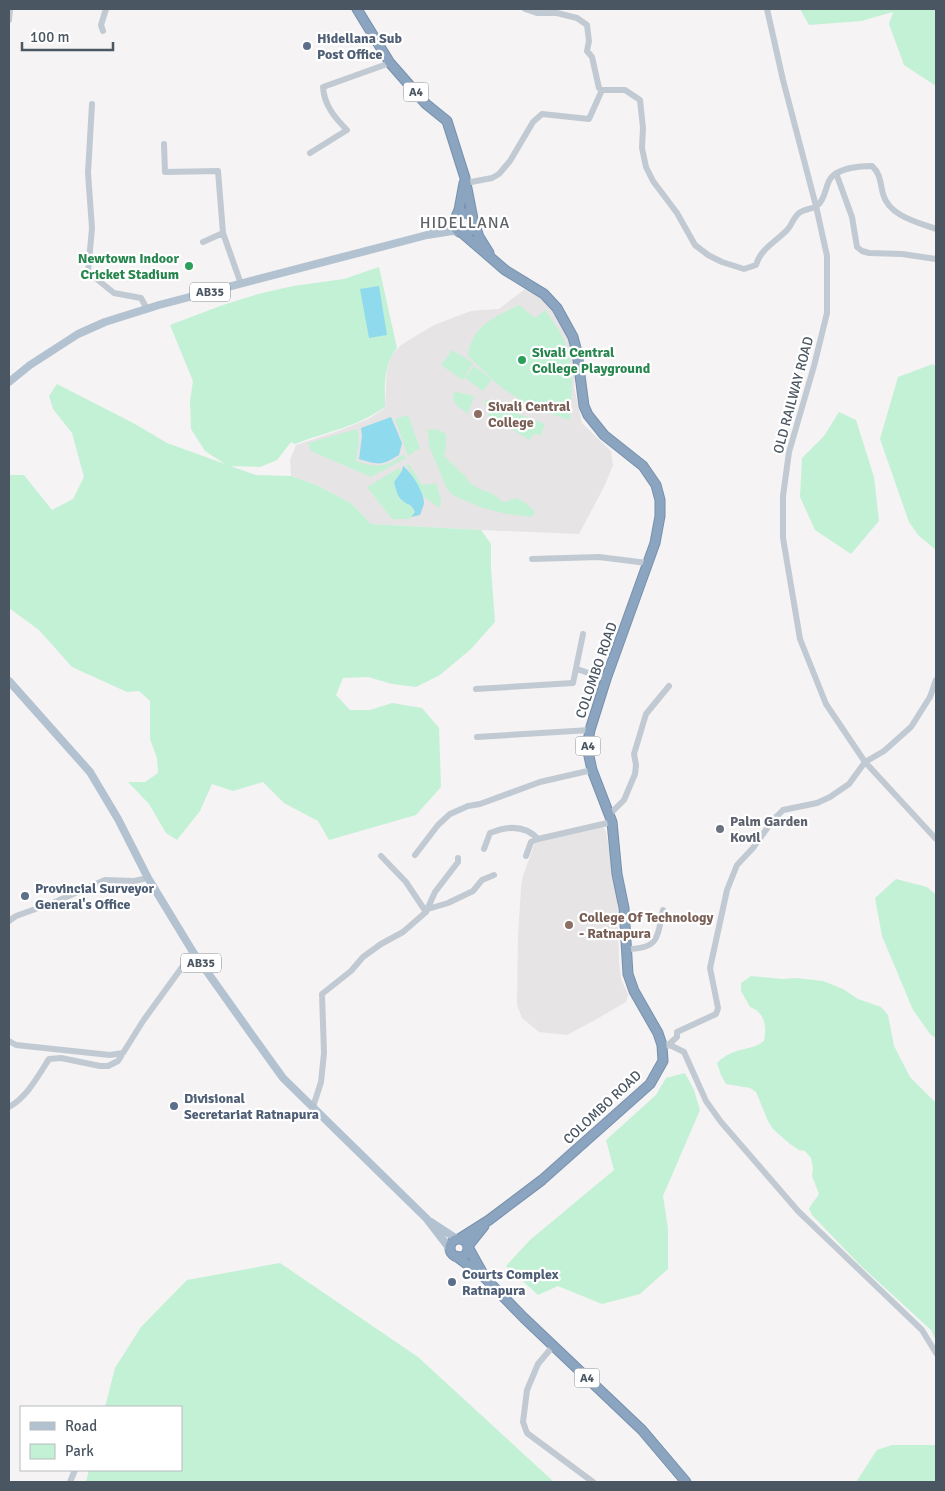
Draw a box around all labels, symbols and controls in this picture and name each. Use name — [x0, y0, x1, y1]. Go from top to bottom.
scale bar — [22, 20, 114, 52]
text: 100 m — [30, 28, 70, 46]
place label: Hidellana Sub Post Office — [317, 30, 403, 63]
marker: Hidellana Sub Post Office — [301, 40, 313, 52]
road number: A4 — [404, 82, 428, 101]
district label: HIDELLANA — [420, 213, 510, 233]
place label: Newtown Indoor Cricket Stadium — [78, 250, 179, 283]
marker: Newtown Indoor Cricket Stadium — [183, 260, 195, 272]
road number: AB35 — [190, 282, 230, 302]
street label: OLD RAILWAY ROAD — [770, 335, 817, 456]
place label: Sivali Central College Playground — [532, 344, 651, 377]
marker: Sivali Central College Playground — [516, 354, 528, 366]
place label: Sivali Central College — [488, 398, 571, 431]
marker: Sivali Central College — [472, 408, 484, 420]
street label: COLOMBO ROAD — [572, 620, 621, 720]
road number: A4 — [576, 736, 600, 756]
place label: Palm Garden Kovil — [730, 813, 808, 846]
marker: Palm Garden Kovil — [714, 823, 726, 835]
place label: Provincial Surveyor General's Office — [35, 880, 155, 913]
marker: Provincial Surveyor General's Office — [19, 890, 31, 902]
place label: College Of Technology - Ratnapura — [579, 909, 713, 942]
marker: College Of Technology - Ratnapura — [563, 919, 575, 931]
road number: AB35 — [181, 954, 221, 972]
street label: COLOMBO ROAD — [560, 1067, 645, 1148]
place label: Divisional Secretariat Ratnapura — [184, 1090, 319, 1123]
marker: Divisional Secretariat Ratnapura — [168, 1100, 180, 1112]
place label: Courts Complex Ratnapura — [462, 1266, 559, 1299]
marker: Courts Complex Ratnapura — [446, 1276, 458, 1288]
road number: A4 — [574, 1369, 600, 1388]
legend — [20, 1406, 182, 1471]
text: Road — [65, 1417, 97, 1435]
text: Park — [65, 1442, 94, 1460]

